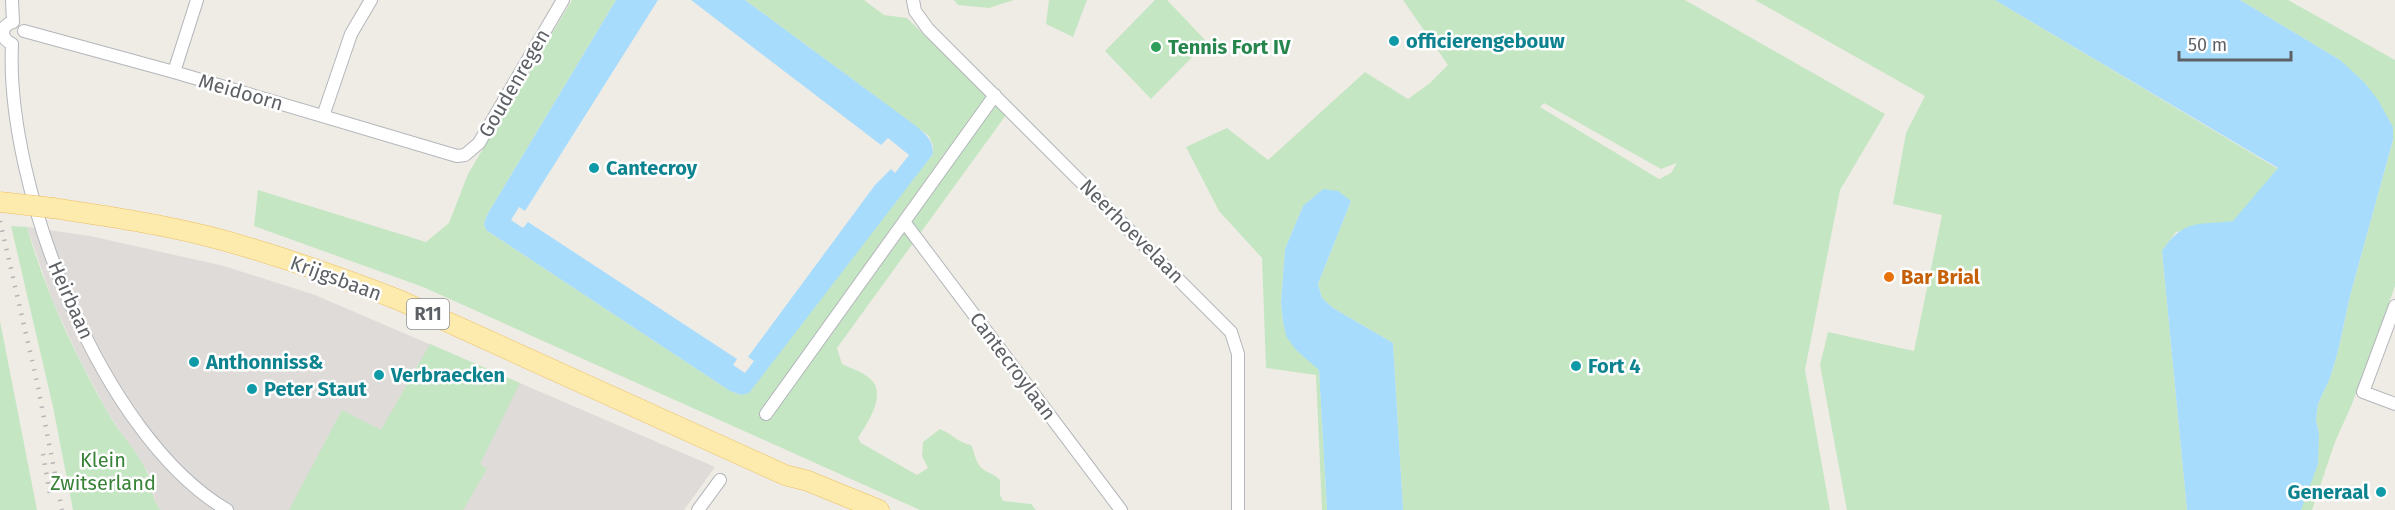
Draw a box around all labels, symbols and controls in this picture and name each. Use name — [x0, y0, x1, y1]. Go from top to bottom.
street label: Goudenregen — [473, 24, 555, 142]
scale bar — [2179, 24, 2292, 62]
place label: officierengebouw — [1406, 29, 1565, 53]
marker: officierengebouw — [1387, 34, 1401, 48]
text: 50 m — [2188, 34, 2227, 56]
place label: Tennis Fort IV — [1168, 35, 1291, 59]
marker: Tennis Fort IV — [1149, 40, 1163, 54]
street label: Meidoorn — [196, 68, 286, 116]
place label: Cantecroy — [606, 156, 698, 180]
marker: Cantecroy — [587, 161, 601, 175]
street label: Neerhoevelaan — [1075, 174, 1189, 288]
street label: Krijgsbaan — [287, 250, 385, 306]
street label: Heirbaan — [43, 257, 99, 343]
place label: Bar Brial — [1901, 265, 1980, 289]
marker: Bar Brial — [1882, 270, 1896, 284]
road number: R11 — [407, 299, 449, 329]
street label: Cantecroylaan — [965, 307, 1061, 425]
place label: Anthonniss& — [205, 350, 323, 374]
place label: Fort 4 — [1588, 354, 1641, 378]
marker: Anthonniss& — [187, 355, 201, 369]
marker: Fort 4 — [1569, 359, 1583, 373]
place label: Verbraecken — [390, 363, 505, 387]
marker: Verbraecken — [372, 368, 386, 382]
place label: Peter Staut — [264, 377, 367, 401]
marker: Peter Staut — [245, 382, 259, 396]
park label: Klein Zwitserland — [50, 448, 156, 495]
place label: Generaal — [2288, 480, 2369, 504]
marker: Generaal — [2374, 485, 2388, 499]

